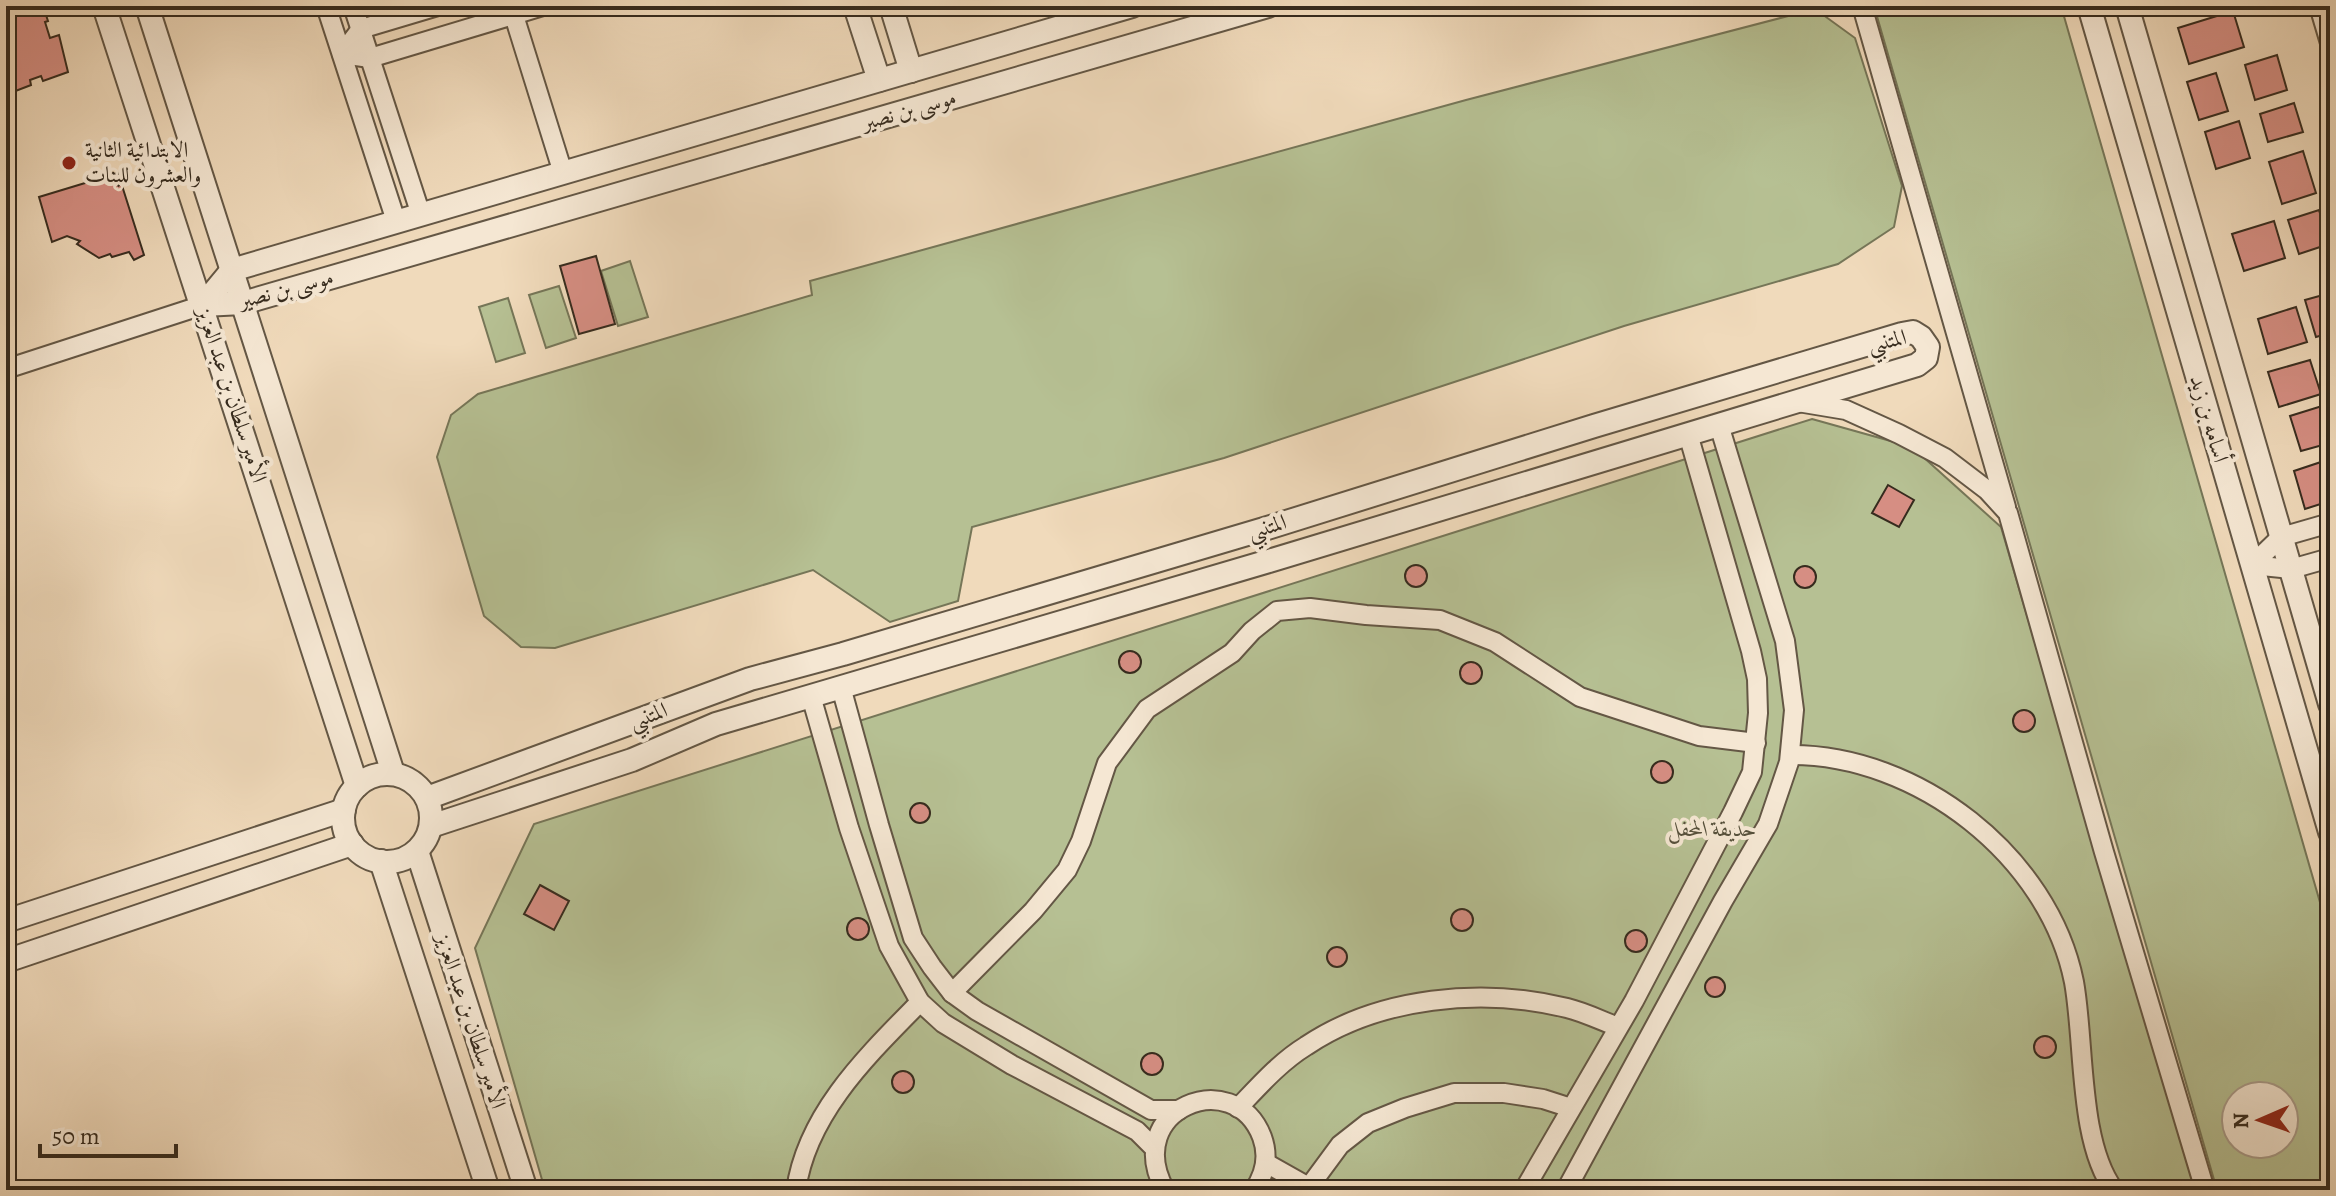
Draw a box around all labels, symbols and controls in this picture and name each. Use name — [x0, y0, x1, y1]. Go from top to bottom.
street label: موسى بن نصير — [856, 82, 960, 138]
place label: الابتدائية الثانية والعشرون للبنات — [85, 135, 201, 190]
marker: الابتدائية الثانية والعشرون للبنات — [60, 154, 78, 172]
street label: موسى بن نصير — [233, 262, 337, 317]
street label: الأمير سلطان بن عبد العزيز — [189, 301, 275, 487]
street label: المتنبي — [1864, 322, 1911, 365]
street label: أسامه بن زيد — [2182, 371, 2237, 467]
street label: المتنبي — [1244, 507, 1292, 552]
street label: المتنبي — [624, 695, 674, 742]
park label: حديقة المحفل — [1667, 814, 1757, 844]
street label: الأمير سلطان بن عبد العزيز — [428, 927, 514, 1113]
north arrow — [2220, 1080, 2300, 1160]
scale bar — [40, 1108, 176, 1158]
text: N — [2226, 1112, 2256, 1129]
text: 50 m — [52, 1120, 100, 1152]

